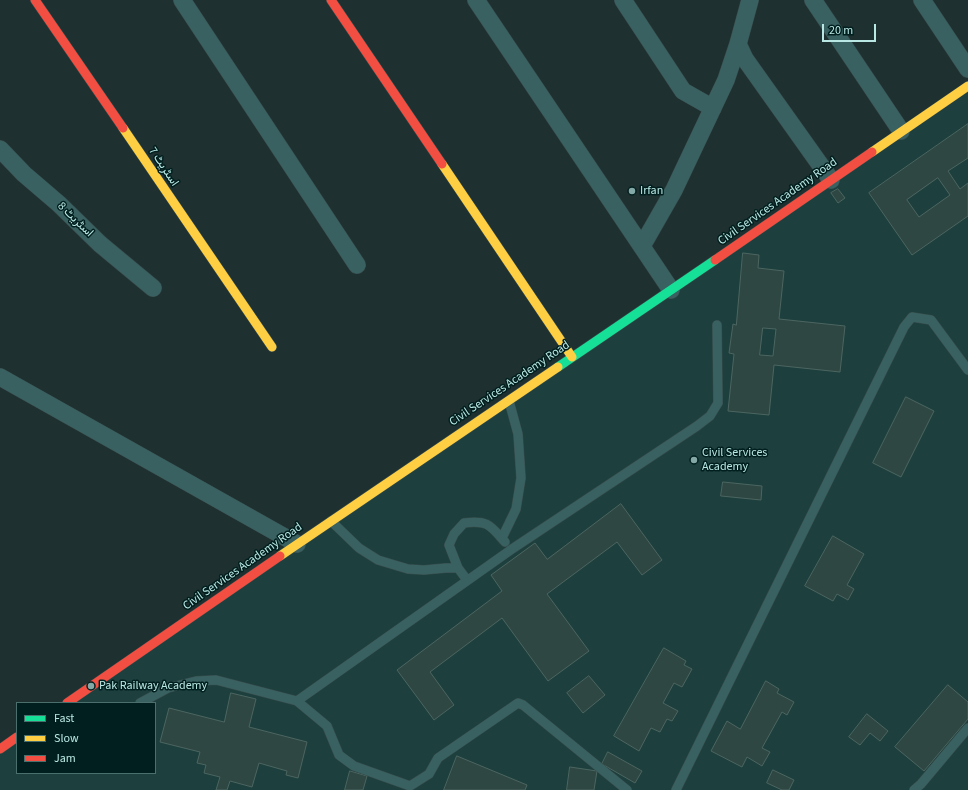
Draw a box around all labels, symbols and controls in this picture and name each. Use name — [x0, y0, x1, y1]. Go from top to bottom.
scale bar — [824, 16, 878, 42]
text: 20 m — [829, 22, 853, 39]
street label: اسٹریٹ 7 — [145, 145, 181, 189]
street label: Civil Services Academy Road — [716, 155, 840, 249]
place label: Irfan — [640, 184, 663, 198]
marker: Irfan — [627, 186, 637, 196]
street label: اسٹریٹ 8 — [54, 199, 96, 241]
street label: Civil Services Academy Road — [447, 338, 573, 430]
place label: Civil Services Academy — [702, 446, 767, 474]
marker: Civil Services Academy — [689, 455, 699, 465]
street label: Civil Services Academy Road — [181, 520, 305, 614]
place label: Pak Railway Academy — [99, 679, 207, 693]
marker: Pak Railway Academy — [86, 681, 96, 691]
legend — [16, 702, 156, 774]
text: Fast — [54, 710, 74, 727]
text: Slow — [54, 730, 79, 747]
text: Jam — [54, 750, 76, 767]

